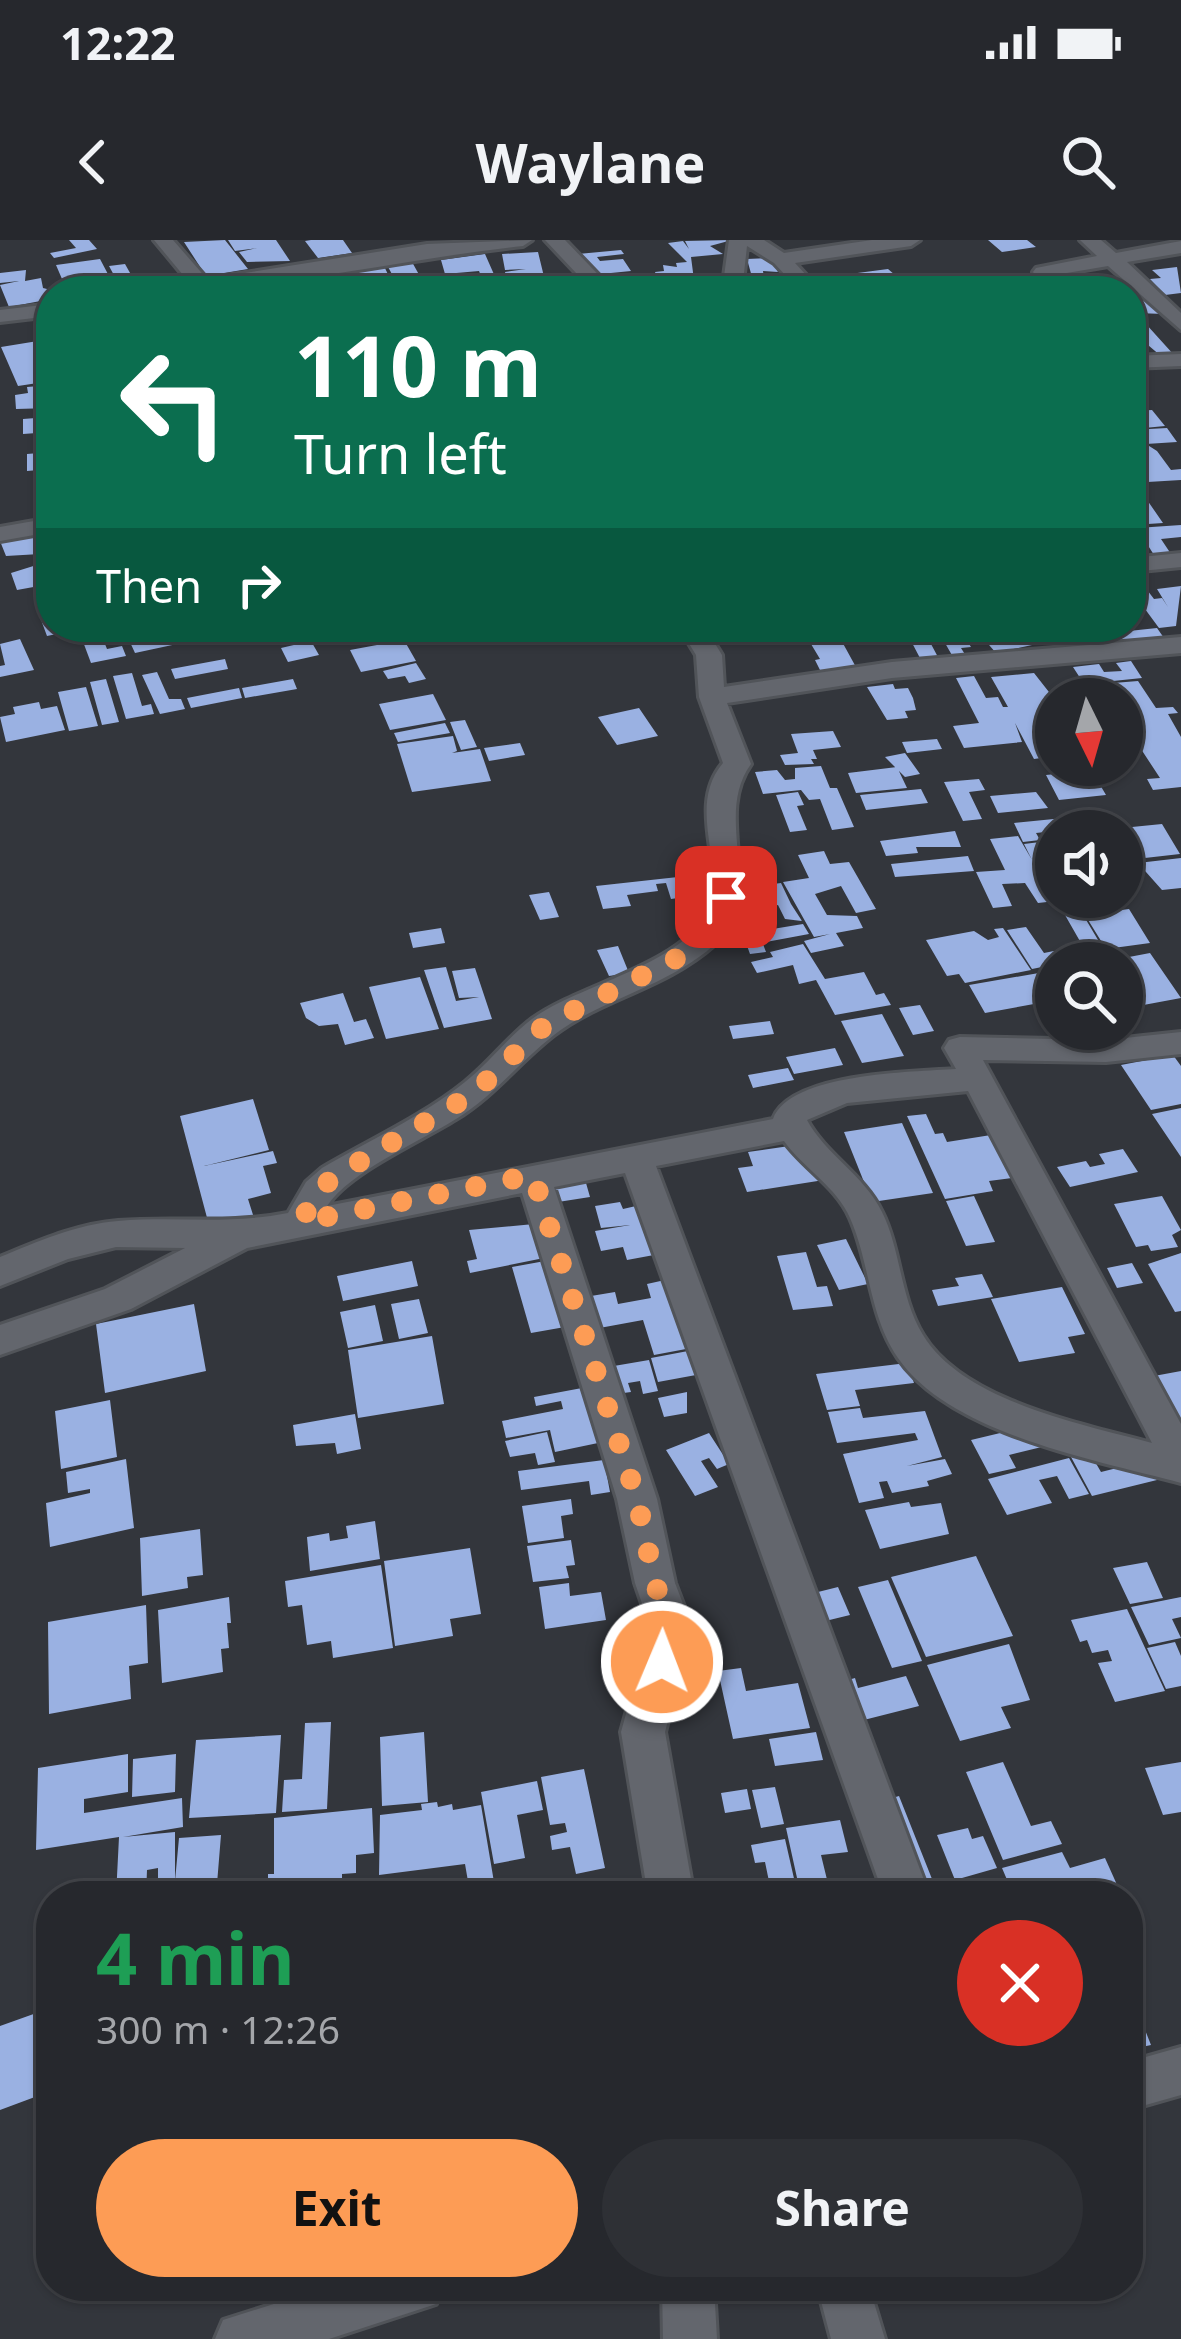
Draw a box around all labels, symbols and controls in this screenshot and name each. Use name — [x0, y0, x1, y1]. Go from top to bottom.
text: 12:22 — [60, 12, 176, 73]
text: Waylane — [475, 125, 706, 199]
icon: back — [60, 129, 126, 195]
icon: search — [1055, 129, 1121, 195]
text: 110 m — [294, 307, 542, 422]
icon: left — [96, 324, 252, 480]
text: Turn left — [294, 416, 507, 490]
icon: right — [226, 552, 292, 618]
text: Then — [96, 555, 202, 616]
north arrow — [1035, 678, 1143, 786]
map controls — [1035, 678, 1143, 1050]
button: sound — [1035, 810, 1143, 918]
pin — [675, 846, 777, 948]
icon: arrive — [693, 864, 759, 930]
button: search — [1035, 942, 1143, 1050]
position arrow — [599, 1599, 725, 1725]
text: 4 min — [96, 1908, 294, 2006]
button: close — [957, 1920, 1083, 2046]
text: 300 m · 12:26 — [96, 2002, 340, 2055]
button: Exit — [96, 2139, 578, 2277]
button: Share — [602, 2139, 1083, 2277]

